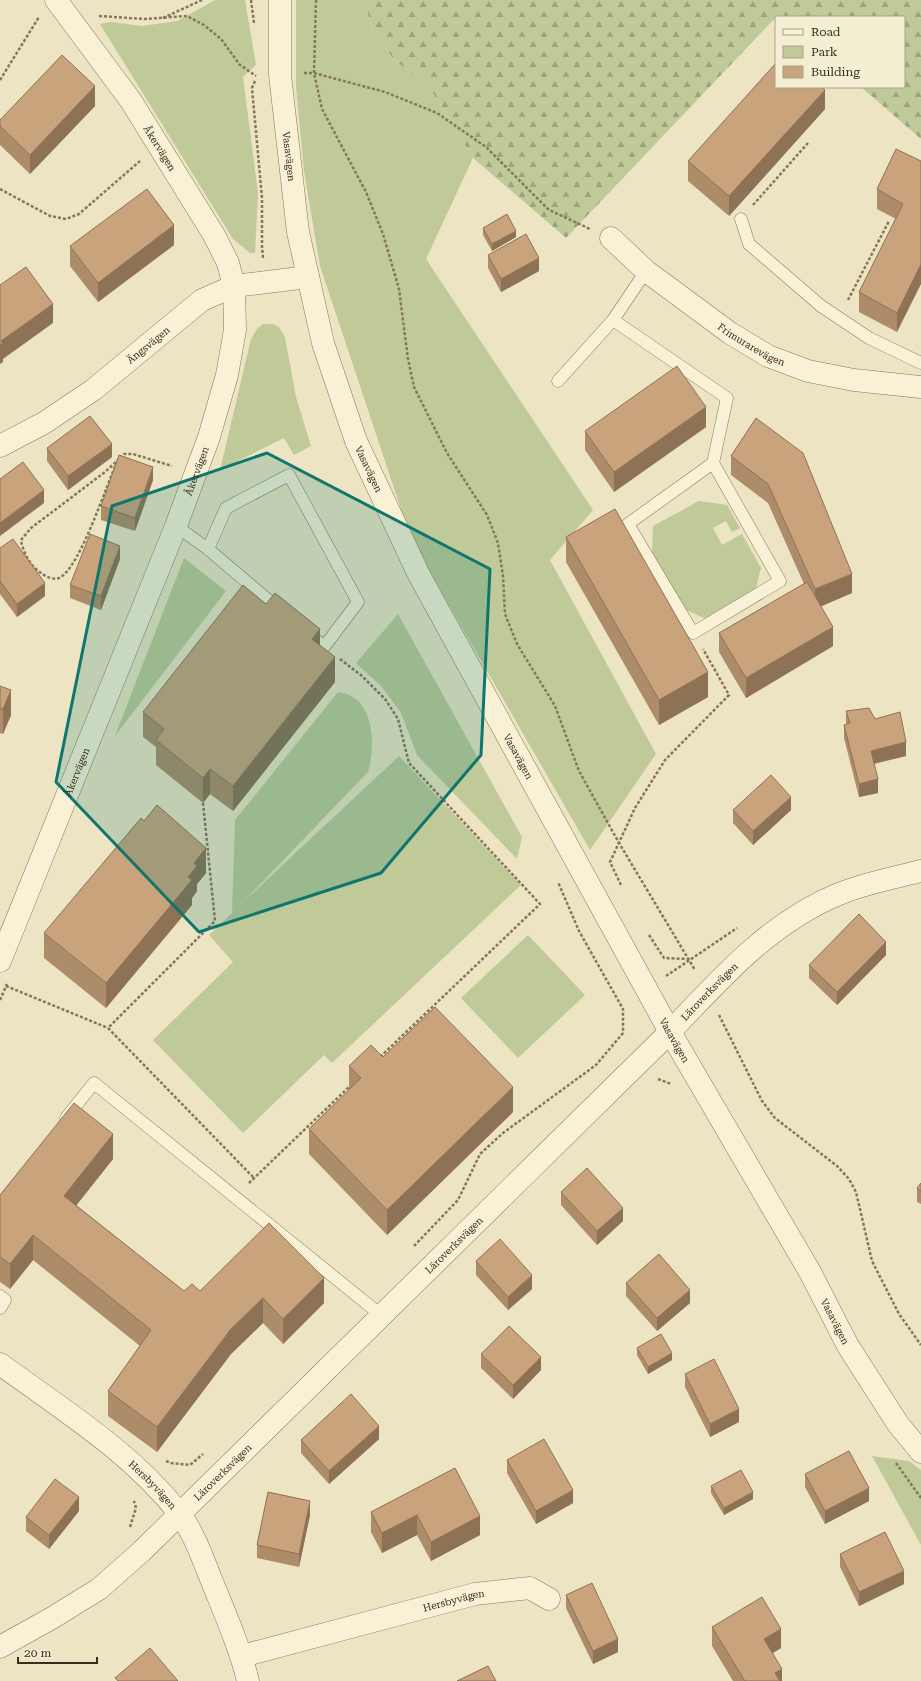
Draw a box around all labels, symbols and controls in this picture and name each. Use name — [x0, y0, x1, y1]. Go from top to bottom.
legend — [775, 16, 905, 88]
text: Road — [811, 25, 841, 39]
text: Park — [811, 45, 838, 59]
text: Building — [811, 65, 860, 79]
street label: Åkervägen — [141, 123, 179, 173]
street label: Vasavägen — [281, 131, 297, 183]
street label: Frimurarevägen — [716, 321, 787, 368]
street label: Ängsvägen — [125, 324, 172, 366]
street label: Vasavägen — [353, 444, 385, 495]
street label: Åkervägen — [182, 445, 211, 497]
street label: Vasavägen — [501, 732, 535, 781]
street label: Åkervägen — [61, 746, 92, 798]
street label: Läroverksvägen — [679, 960, 740, 1023]
street label: Vasavägen — [657, 1016, 692, 1065]
street label: Läroverksvägen — [423, 1214, 485, 1276]
street label: Vasavägen — [819, 1297, 851, 1347]
street label: Läroverksvägen — [192, 1441, 254, 1503]
street label: Hersbyvägen — [126, 1458, 179, 1512]
street label: Hersbyvägen — [422, 1588, 486, 1614]
scale bar — [18, 1639, 97, 1665]
text: 20 m — [24, 1646, 51, 1660]

